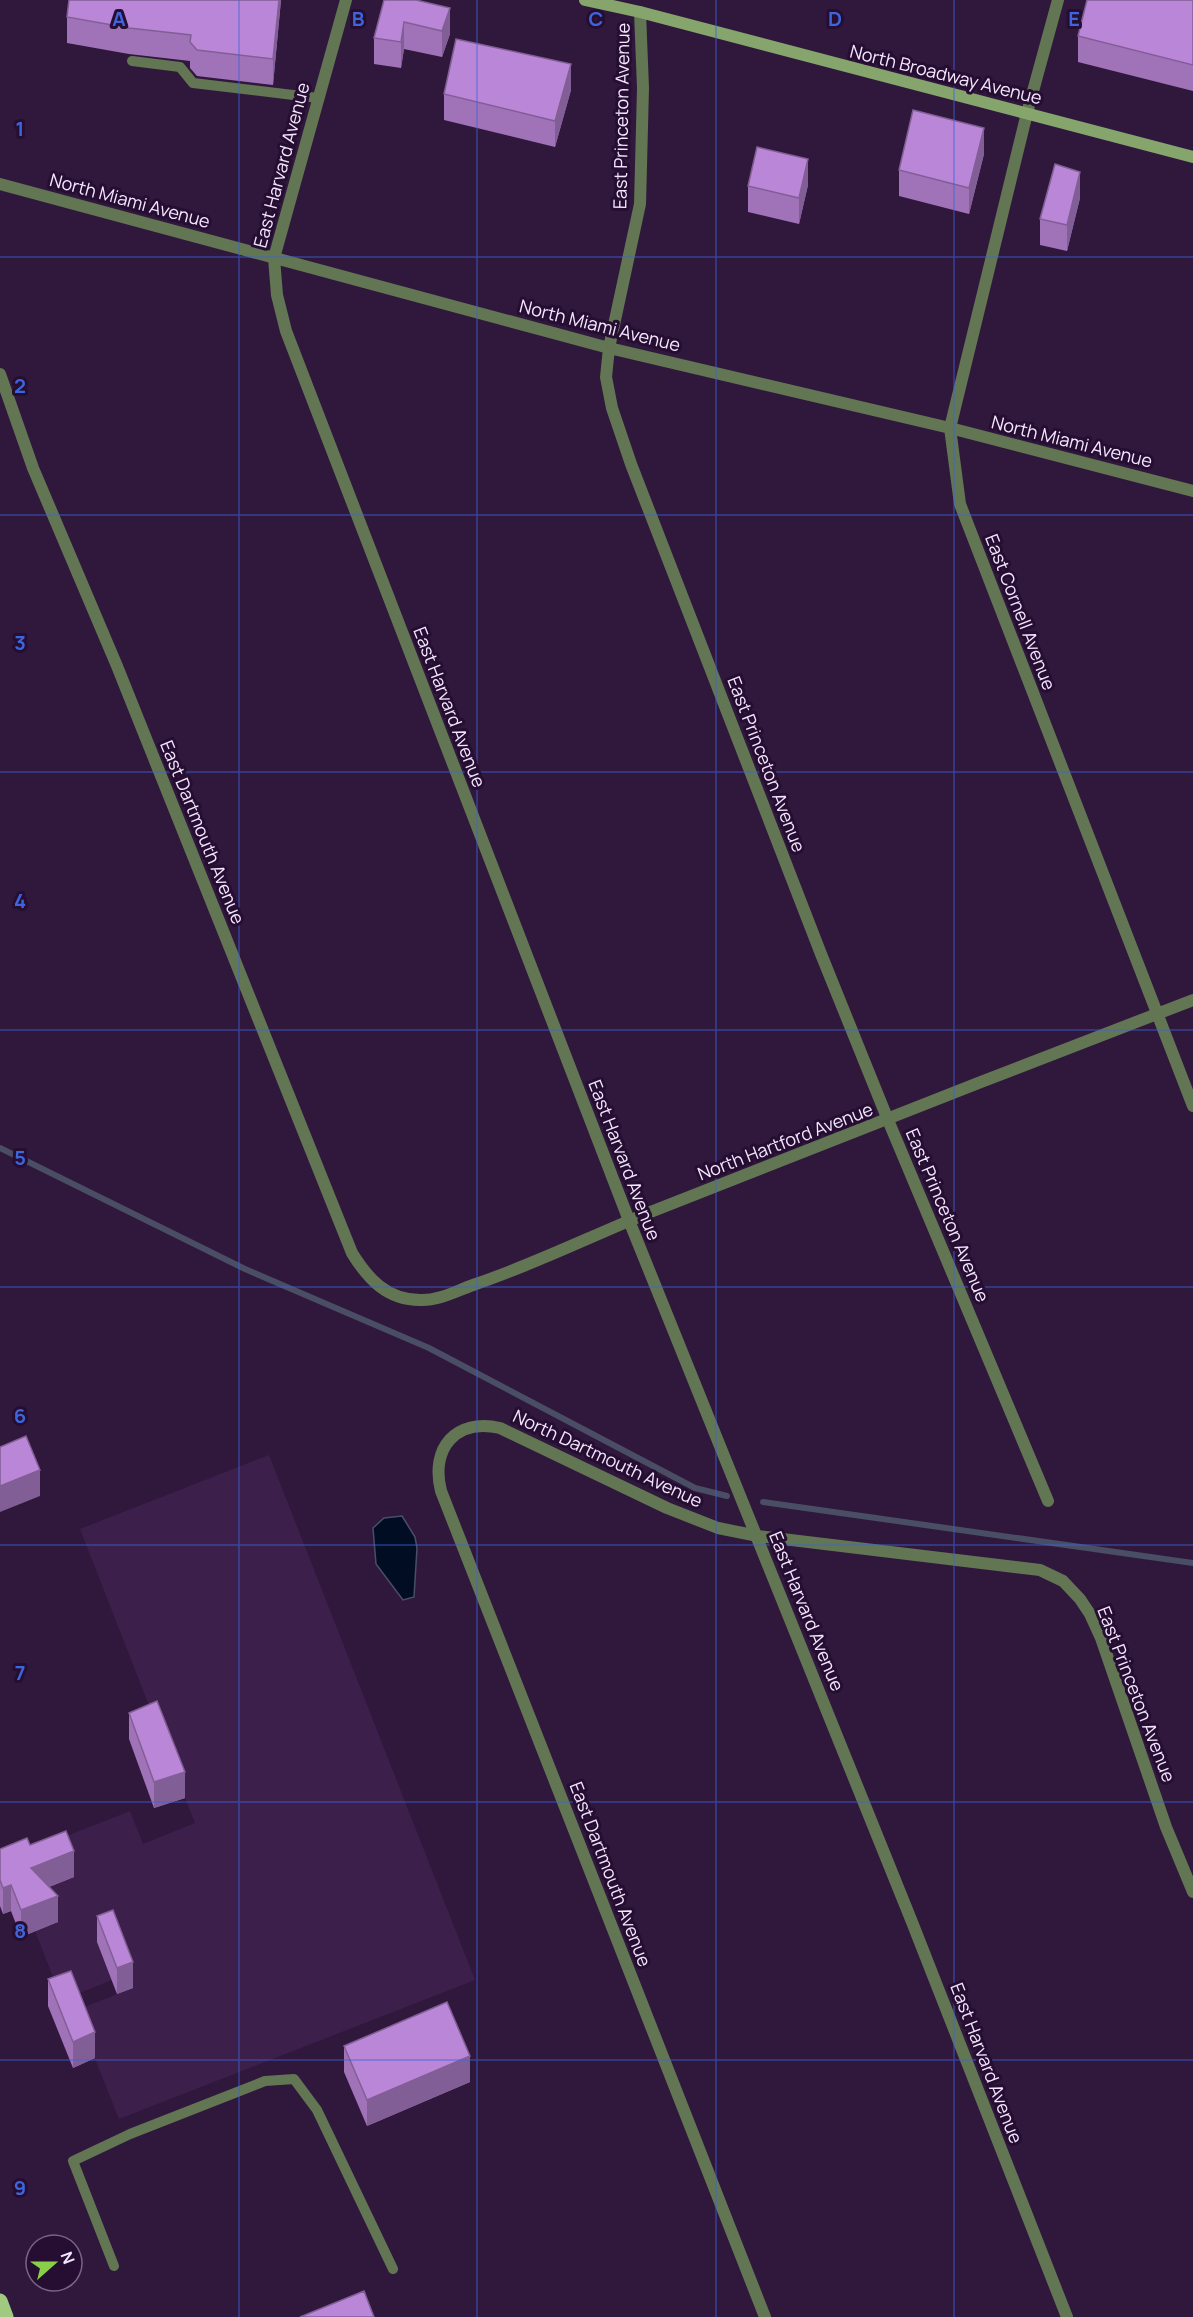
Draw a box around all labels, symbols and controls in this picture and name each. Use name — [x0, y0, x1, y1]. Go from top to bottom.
text: A — [112, 5, 126, 32]
text: B — [352, 5, 365, 32]
text: C — [589, 5, 603, 32]
text: D — [828, 5, 842, 32]
text: E — [1068, 5, 1080, 32]
street label: East Princeton Avenue — [607, 23, 635, 209]
street label: North Broadway Avenue — [847, 39, 1045, 109]
street label: East Harvard Avenue — [247, 80, 315, 250]
text: 1 — [16, 115, 24, 142]
street label: North Miami Avenue — [47, 167, 213, 233]
street label: North Miami Avenue — [517, 293, 683, 357]
text: 2 — [14, 372, 26, 399]
street label: North Miami Avenue — [989, 409, 1155, 473]
street label: East Cornell Avenue — [980, 531, 1062, 693]
street label: East Harvard Avenue — [408, 623, 492, 791]
text: 3 — [14, 629, 26, 656]
street label: East Princeton Avenue — [722, 673, 812, 855]
street label: East Dartmouth Avenue — [155, 737, 251, 927]
text: 4 — [14, 887, 26, 914]
street label: East Harvard Avenue — [583, 1076, 667, 1244]
street label: North Hartford Avenue — [694, 1096, 876, 1186]
street label: East Princeton Avenue — [901, 1125, 995, 1305]
text: 5 — [14, 1144, 26, 1171]
text: 6 — [14, 1402, 26, 1429]
street label: North Dartmouth Avenue — [509, 1404, 707, 1512]
street label: East Harvard Avenue — [764, 1528, 850, 1694]
street label: East Princeton Avenue — [1092, 1603, 1182, 1785]
text: 7 — [15, 1659, 25, 1686]
street label: East Dartmouth Avenue — [565, 1778, 657, 1970]
text: 8 — [14, 1917, 26, 1944]
street label: East Harvard Avenue — [945, 1979, 1029, 2147]
text: 9 — [14, 2174, 26, 2201]
north arrow — [24, 2233, 84, 2293]
text: N — [56, 2248, 80, 2267]

